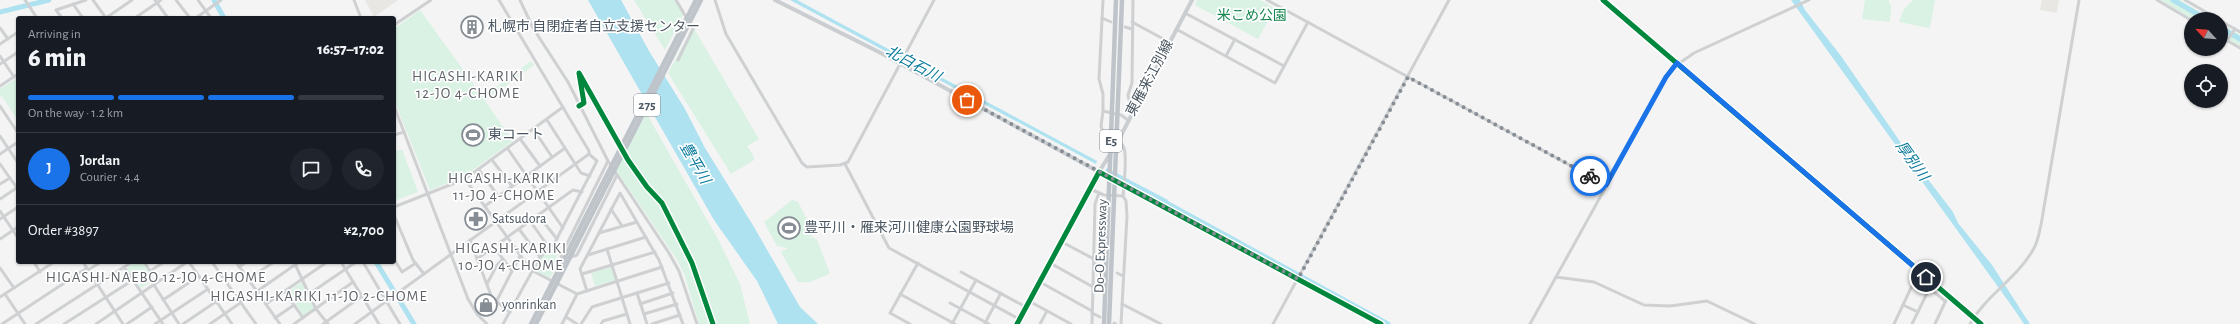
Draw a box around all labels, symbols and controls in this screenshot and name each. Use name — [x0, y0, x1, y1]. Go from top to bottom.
park label: 米こめ公園 — [1217, 8, 1287, 23]
north arrow — [2184, 12, 2228, 56]
map controls — [2184, 12, 2228, 108]
building icon: 札幌市 自閉症者自立支援センター — [459, 14, 485, 40]
place label: 札幌市 自閉症者自立支援センター — [488, 19, 700, 34]
text: Arriving in — [28, 28, 81, 41]
street label: 東雁来江別線 — [1123, 37, 1176, 118]
text: 16:57–17:02 — [317, 42, 384, 57]
water label: 北白石川 — [883, 42, 945, 86]
text: 6 min — [28, 45, 87, 71]
button: locate — [2184, 64, 2228, 108]
district label: HIGASHI-KARIKI 12-JO 4-CHOME — [412, 69, 524, 101]
pin — [950, 83, 984, 117]
icon: bag — [956, 89, 978, 111]
road number: 275 — [634, 94, 660, 116]
text: On the way · 1.2 km — [28, 107, 123, 120]
sports icon: 東コート — [460, 122, 486, 148]
place label: 東コート — [488, 127, 544, 142]
road number: E5 — [1100, 130, 1122, 152]
water label: 厚別川 — [1893, 138, 1933, 185]
water label: 豊平川 — [677, 139, 715, 188]
button: chat — [290, 148, 332, 190]
button: phone — [342, 148, 384, 190]
text: Jordan — [80, 153, 120, 168]
courier — [1570, 156, 1610, 196]
text: J — [46, 161, 52, 176]
icon: bike — [1579, 165, 1601, 187]
text: Courier · 4.4 — [80, 171, 140, 184]
district label: HIGASHI-KARIKI 11-JO 4-CHOME — [448, 171, 560, 203]
street label: Do-O Expressway — [1092, 199, 1110, 293]
pharmacy icon: Satsudora — [463, 206, 489, 232]
place label: Satsudora — [492, 212, 547, 226]
sports icon: 豊平川・雁来河川健康公園野球場 — [776, 215, 802, 241]
place label: 豊平川・雁来河川健康公園野球場 — [804, 219, 1014, 235]
text: Order #3897 — [28, 223, 99, 238]
text: ¥2,700 — [343, 223, 384, 238]
district label: HIGASHI-KARIKI 10-JO 4-CHOME — [455, 241, 567, 273]
pin — [1909, 260, 1943, 294]
icon: home — [1915, 266, 1937, 288]
district label: HIGASHI-NAEBO 12-JO 4-CHOME — [46, 270, 266, 285]
district label: HIGASHI-KARIKI 11-JO 2-CHOME — [210, 289, 428, 304]
shop icon: yonrinkan — [473, 292, 499, 318]
place label: yonrinkan — [501, 298, 556, 312]

